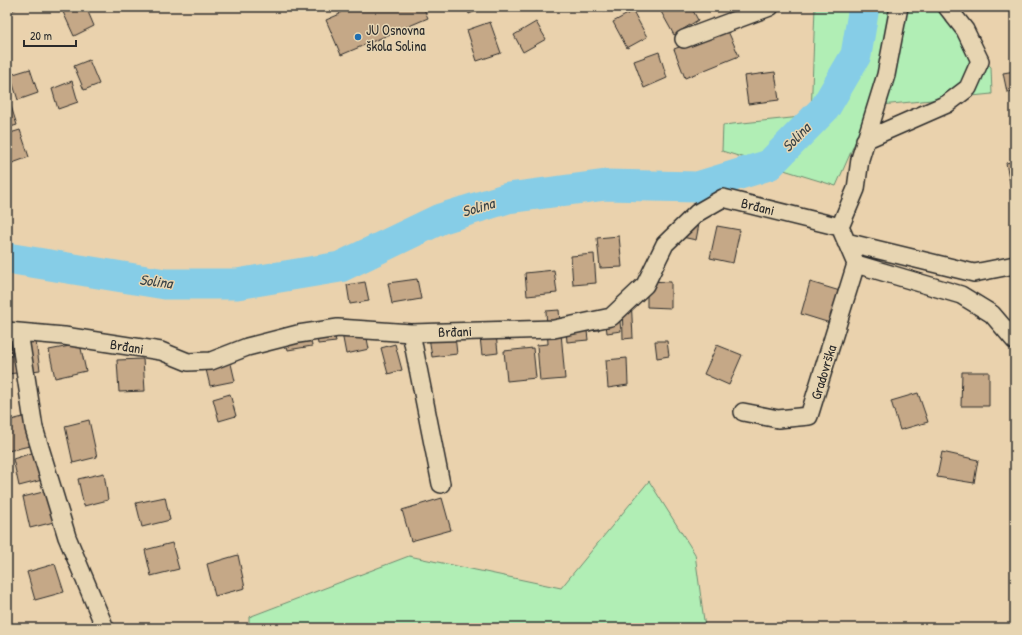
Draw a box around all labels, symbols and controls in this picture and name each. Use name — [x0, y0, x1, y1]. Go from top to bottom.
place label: JU Osnovna škola Solina — [366, 20, 427, 55]
scale bar — [24, 22, 76, 48]
text: 20 m — [30, 27, 52, 44]
marker: JU Osnovna škola Solina — [353, 32, 363, 42]
water label: Solina — [777, 116, 816, 156]
water label: Solina — [459, 192, 499, 222]
street label: Brđani — [739, 193, 777, 219]
water label: Solina — [138, 269, 176, 294]
street label: Brđani — [438, 321, 472, 341]
street label: Brđani — [109, 334, 145, 358]
street label: Gradovrška — [806, 342, 840, 402]

